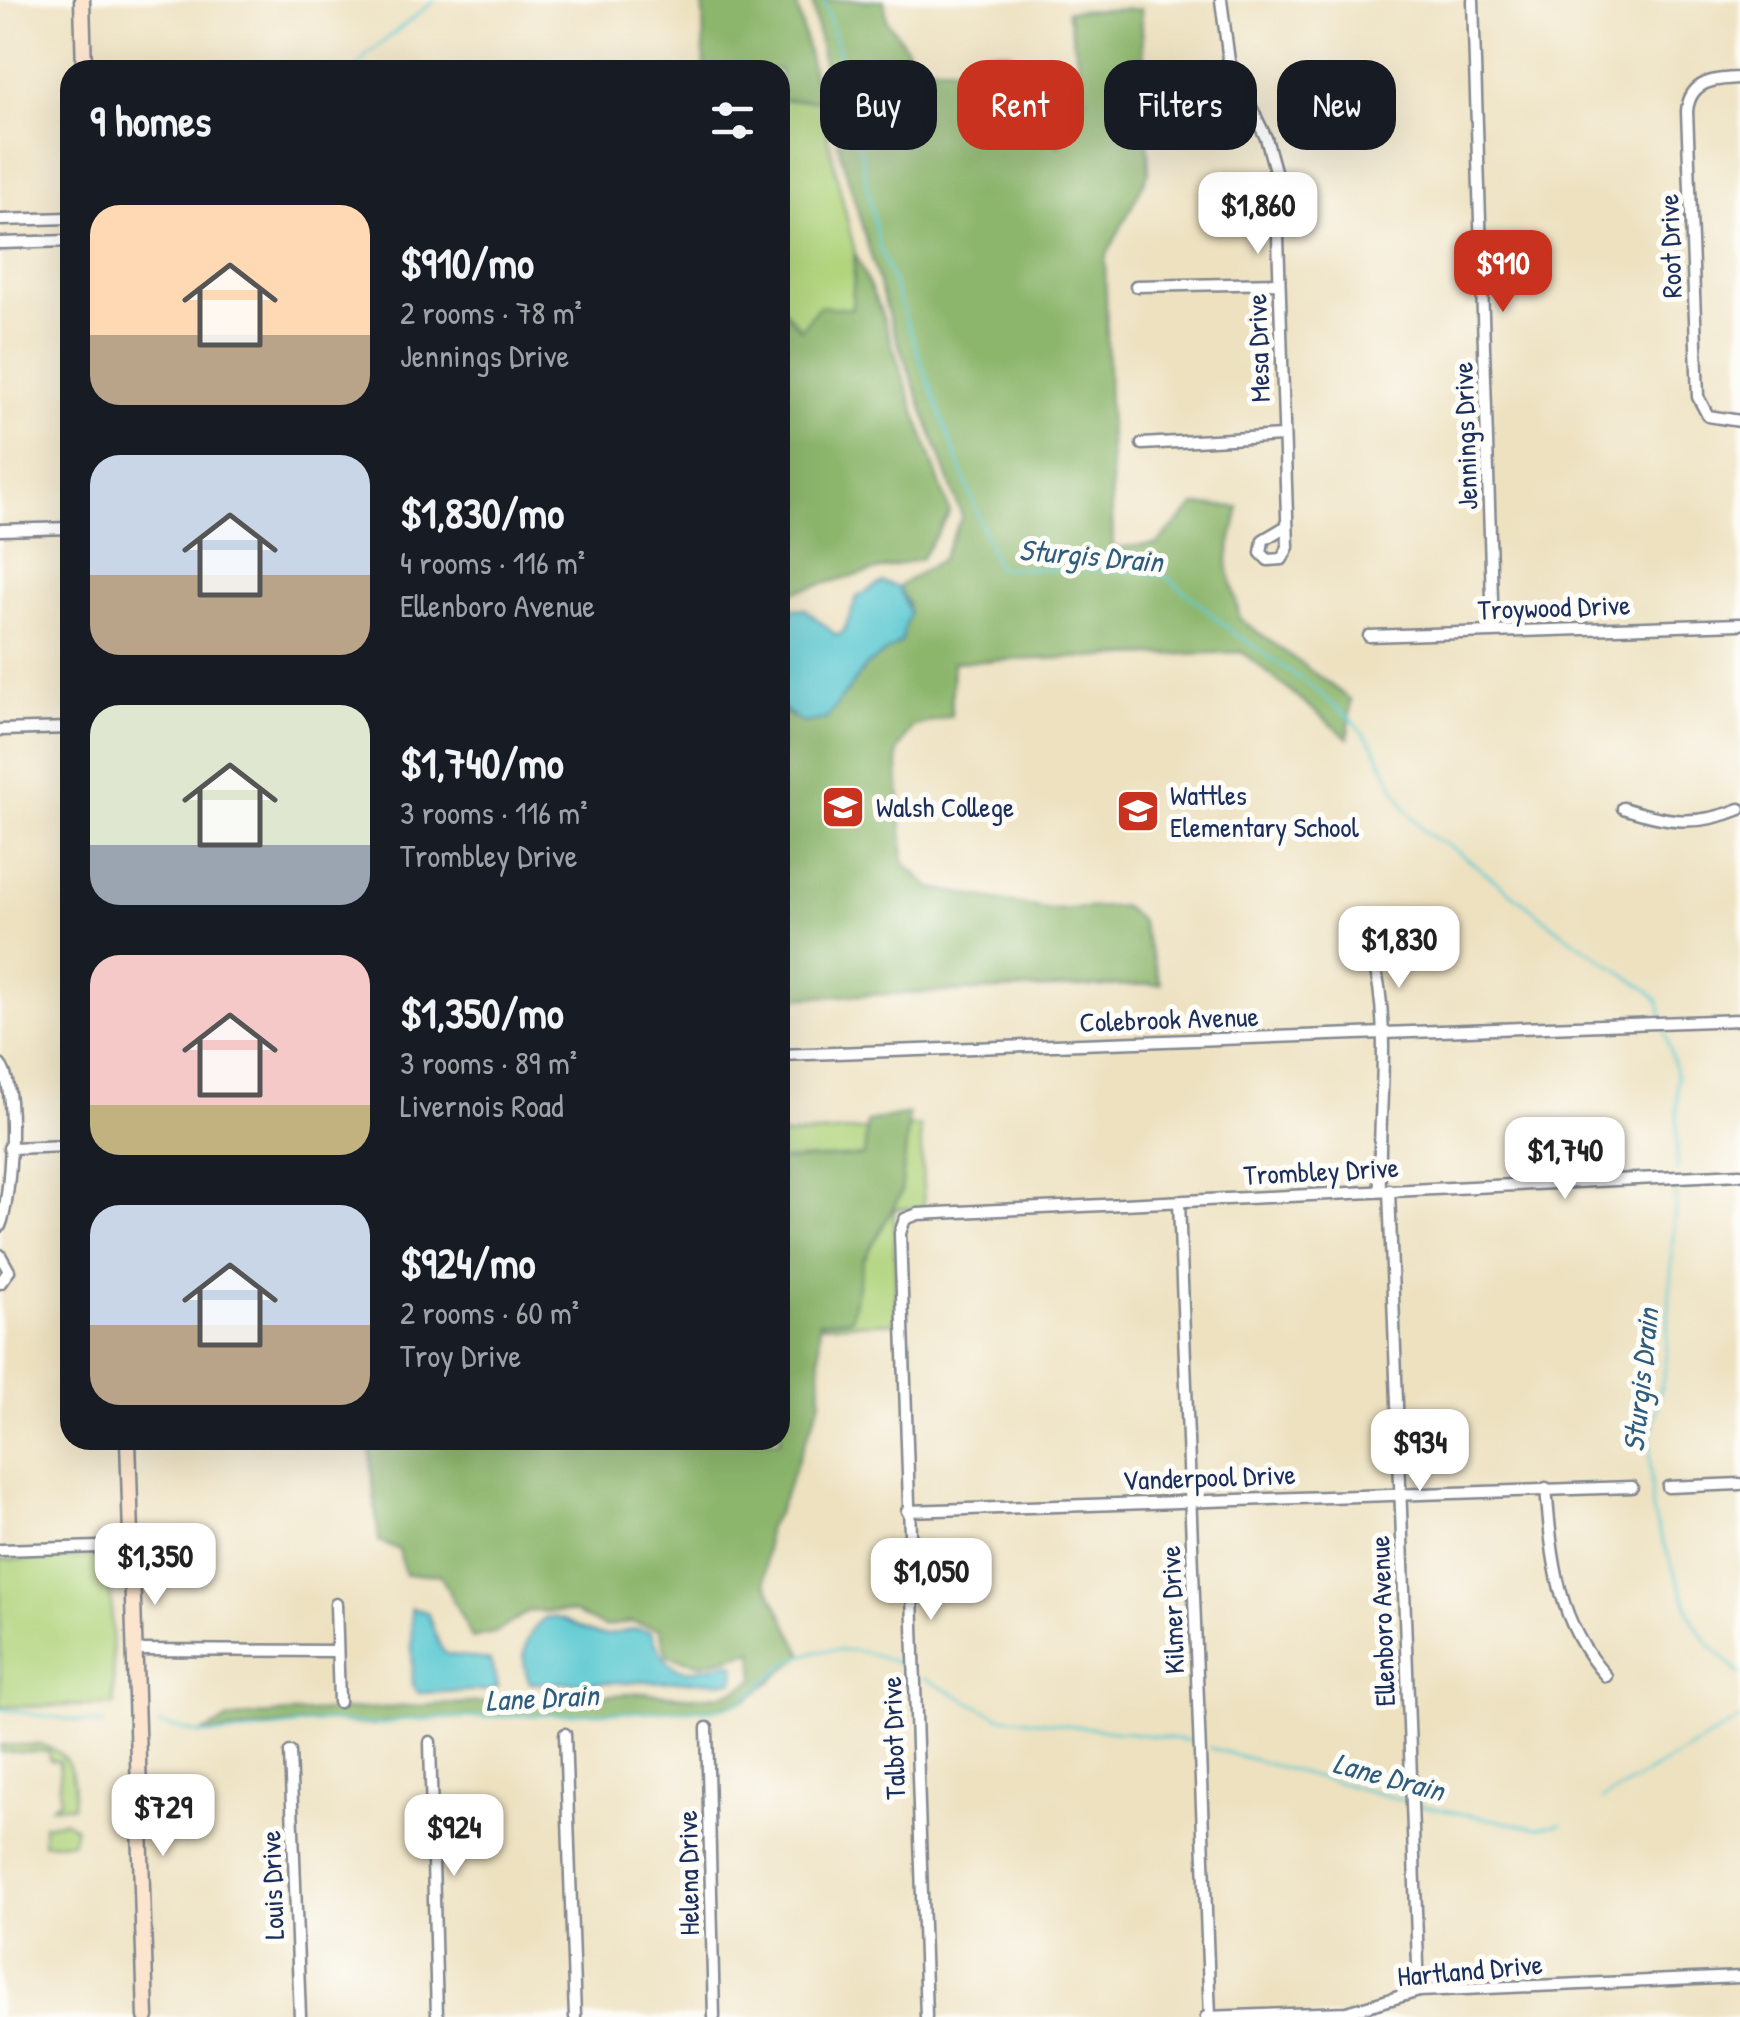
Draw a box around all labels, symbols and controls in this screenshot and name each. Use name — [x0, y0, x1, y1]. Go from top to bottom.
chip: Buy — [820, 60, 937, 150]
chip: Rent — [957, 60, 1084, 150]
chip: Filters — [1104, 60, 1257, 150]
chip: New — [1277, 60, 1396, 150]
text: 9 homes — [90, 92, 211, 149]
icon: filters — [705, 93, 760, 148]
pin: $1,860 — [1177, 172, 1339, 257]
text: $1,860 — [1220, 183, 1296, 226]
street label: Root Drive — [1649, 193, 1691, 299]
pin: $910 — [1444, 230, 1562, 315]
text: $910/mo — [400, 234, 534, 291]
text: $910 — [1476, 241, 1530, 284]
icon: home — [170, 245, 290, 365]
text: 2 rooms · 78 m² — [400, 291, 582, 334]
street label: Mesa Drive — [1237, 293, 1279, 403]
text: Jennings Drive — [400, 334, 569, 377]
street label: Jennings Drive — [1443, 361, 1487, 511]
text: $1,830/mo — [400, 484, 564, 541]
icon: home — [170, 495, 290, 615]
water label: Sturgis Drain — [1017, 529, 1167, 582]
text: 4 rooms · 116 m² — [400, 541, 585, 584]
text: Ellenboro Avenue — [400, 584, 595, 627]
street label: Troywood Drive — [1477, 585, 1631, 629]
text: $1,740/mo — [400, 734, 564, 791]
icon: home — [170, 745, 290, 865]
place label: Wattles Elementary School — [1170, 776, 1360, 846]
school or university icon: Walsh College — [820, 784, 866, 830]
place label: Walsh College — [876, 788, 1014, 826]
school or university icon: Wattles Elementary School — [1115, 788, 1161, 834]
text: 3 rooms · 116 m² — [400, 791, 588, 834]
text: Trombley Drive — [400, 834, 578, 877]
pin: $1,830 — [1318, 906, 1480, 991]
text: $1,830 — [1361, 917, 1437, 960]
text: $1,350/mo — [400, 984, 564, 1041]
icon: home — [170, 995, 290, 1115]
street label: Colebrook Avenue — [1079, 997, 1259, 1041]
text: 3 rooms · 89 m² — [400, 1041, 577, 1084]
text: Livernois Road — [400, 1084, 564, 1127]
pin: $1,740 — [1484, 1117, 1646, 1202]
text: $1,740 — [1527, 1128, 1603, 1171]
street label: Trombley Drive — [1242, 1148, 1400, 1194]
text: $924/mo — [400, 1234, 535, 1291]
icon: home — [170, 1245, 290, 1365]
text: 2 rooms · 60 m² — [400, 1291, 579, 1334]
water label: Sturgis Drain — [1613, 1304, 1669, 1454]
text: Troy Drive — [400, 1334, 521, 1377]
pin: $934 — [1361, 1409, 1479, 1494]
text: $934 — [1393, 1420, 1447, 1463]
street label: Vanderpool Drive — [1122, 1455, 1296, 1499]
pin: $1,350 — [74, 1523, 236, 1608]
text: $1,350 — [117, 1534, 193, 1577]
street label: Ellenboro Avenue — [1360, 1535, 1404, 1707]
pin: $1,050 — [850, 1538, 1012, 1623]
street label: Kilmer Drive — [1151, 1545, 1193, 1675]
text: $1,050 — [893, 1549, 969, 1592]
water label: Lane Drain — [484, 1674, 602, 1720]
street label: Talbot Drive — [872, 1676, 914, 1800]
water label: Lane Drain — [1329, 1742, 1451, 1811]
pin: $729 — [104, 1774, 222, 1859]
text: $729 — [134, 1785, 192, 1828]
pin: $924 — [395, 1794, 513, 1879]
text: $924 — [427, 1805, 481, 1848]
street label: Helena Drive — [668, 1810, 708, 1936]
street label: Louis Drive — [251, 1830, 293, 1940]
street label: Hartland Drive — [1396, 1945, 1544, 1995]

